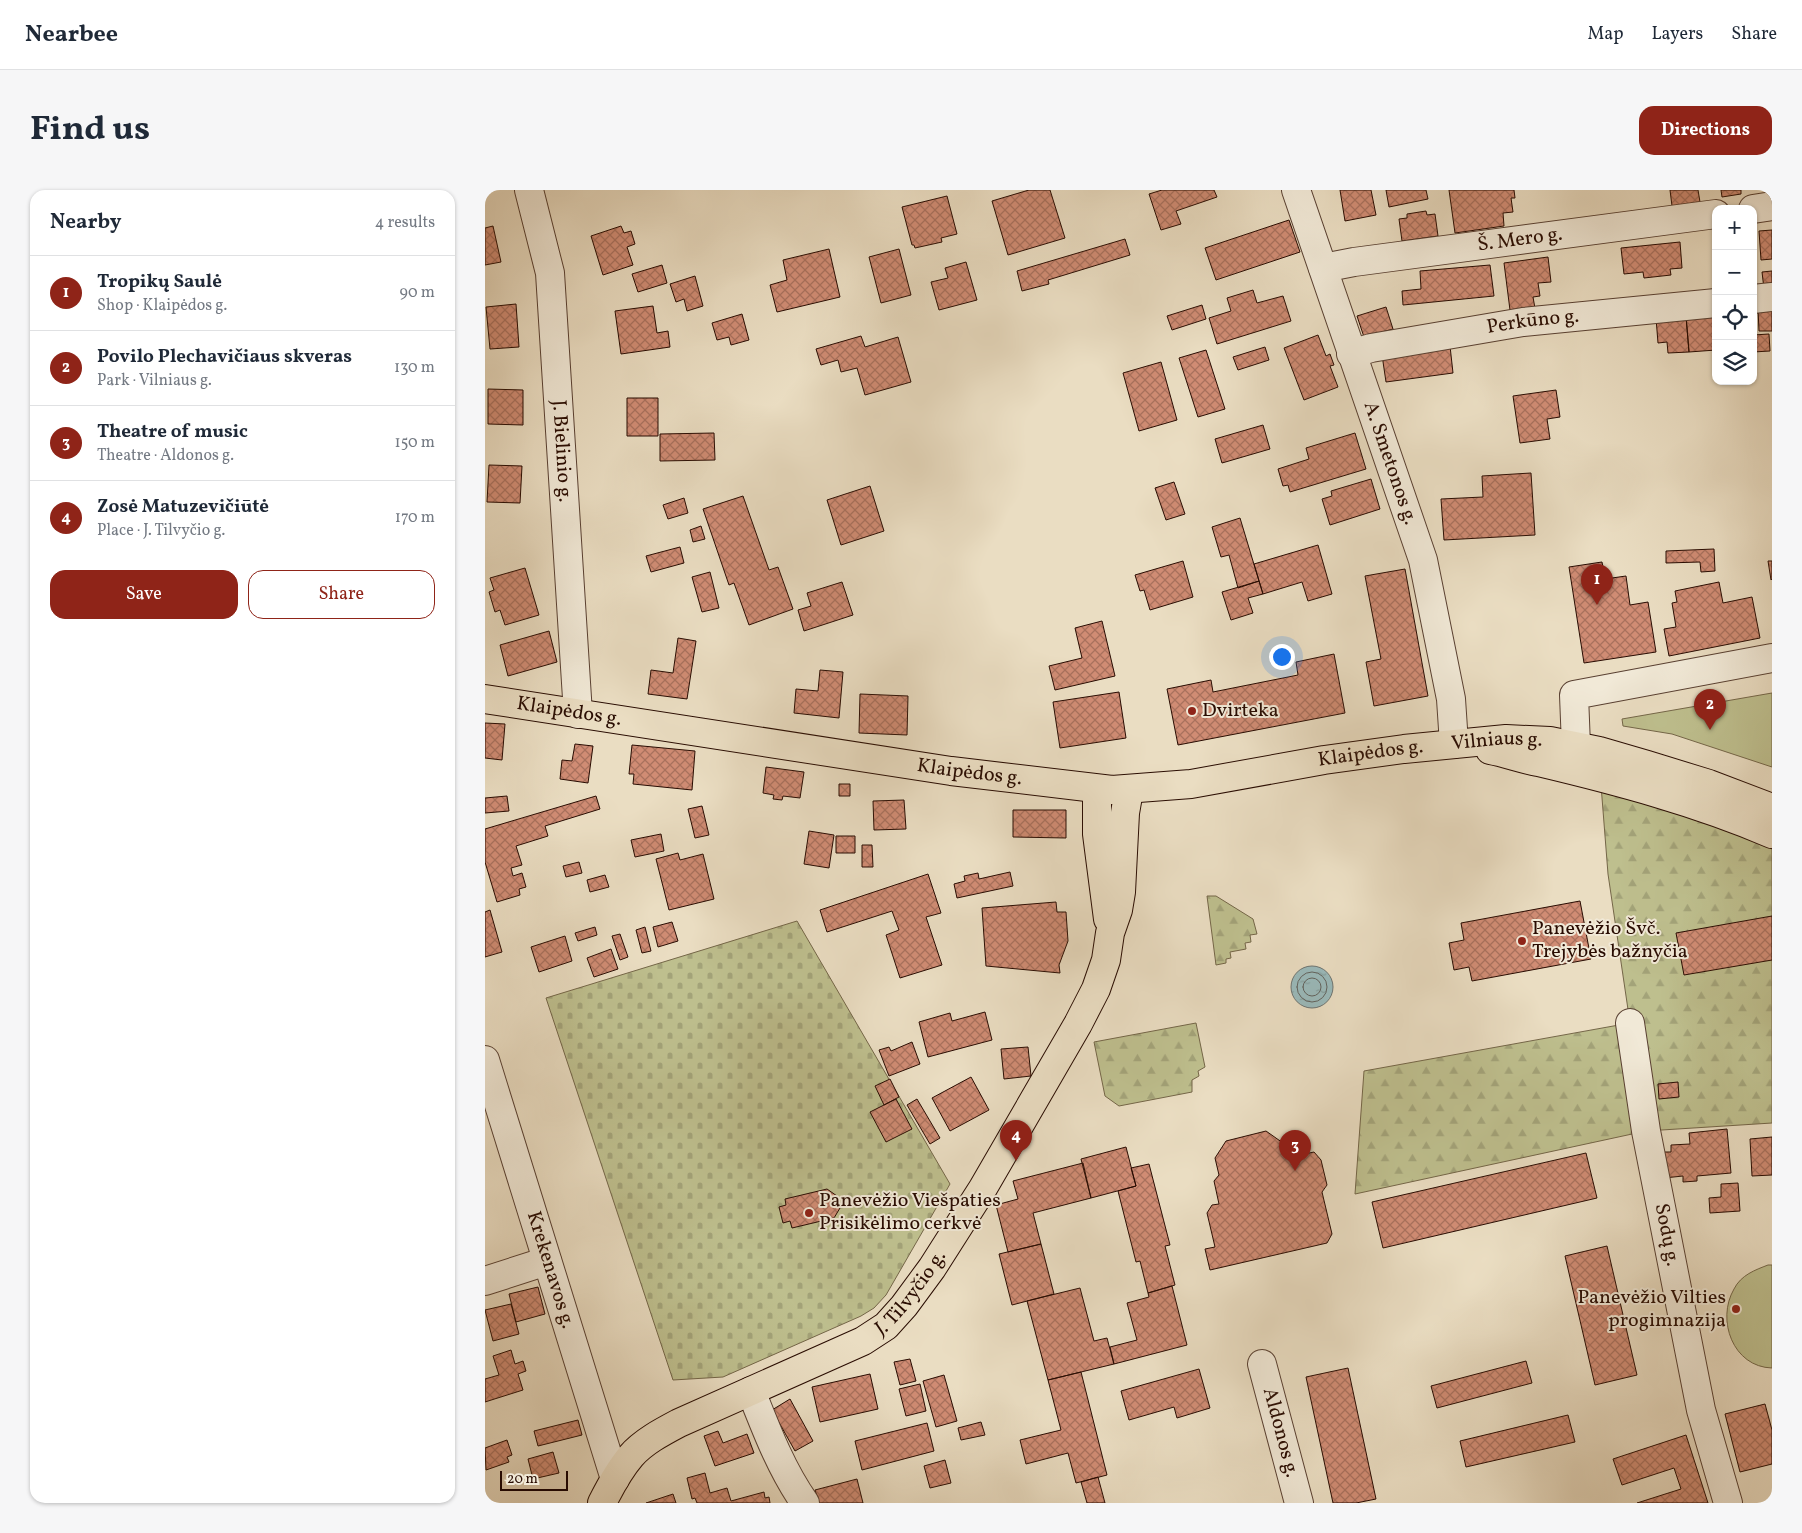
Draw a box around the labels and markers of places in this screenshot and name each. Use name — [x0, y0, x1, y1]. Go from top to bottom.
pin: 1 — [1581, 564, 1613, 605]
pin: 2 — [1694, 689, 1726, 730]
place label: Dvirteka — [1202, 697, 1279, 725]
marker: Dvirteka — [1186, 705, 1198, 717]
place label: Panevėžio Švč. Trejybės bažnyčia — [1532, 915, 1688, 966]
marker: Panevėžio Švč. Trejybės bažnyčia — [1516, 935, 1528, 947]
pin: 4 — [1000, 1120, 1032, 1161]
pin: 3 — [1279, 1130, 1311, 1171]
place label: Panevėžio Viešpaties Prisikėlimo cerkvė — [819, 1187, 1001, 1238]
marker: Panevėžio Viešpaties Prisikėlimo cerkvė — [803, 1207, 815, 1219]
place label: Panevėžio Vilties progimnazija — [1577, 1284, 1726, 1335]
marker: Panevėžio Vilties progimnazija — [1730, 1303, 1742, 1315]

